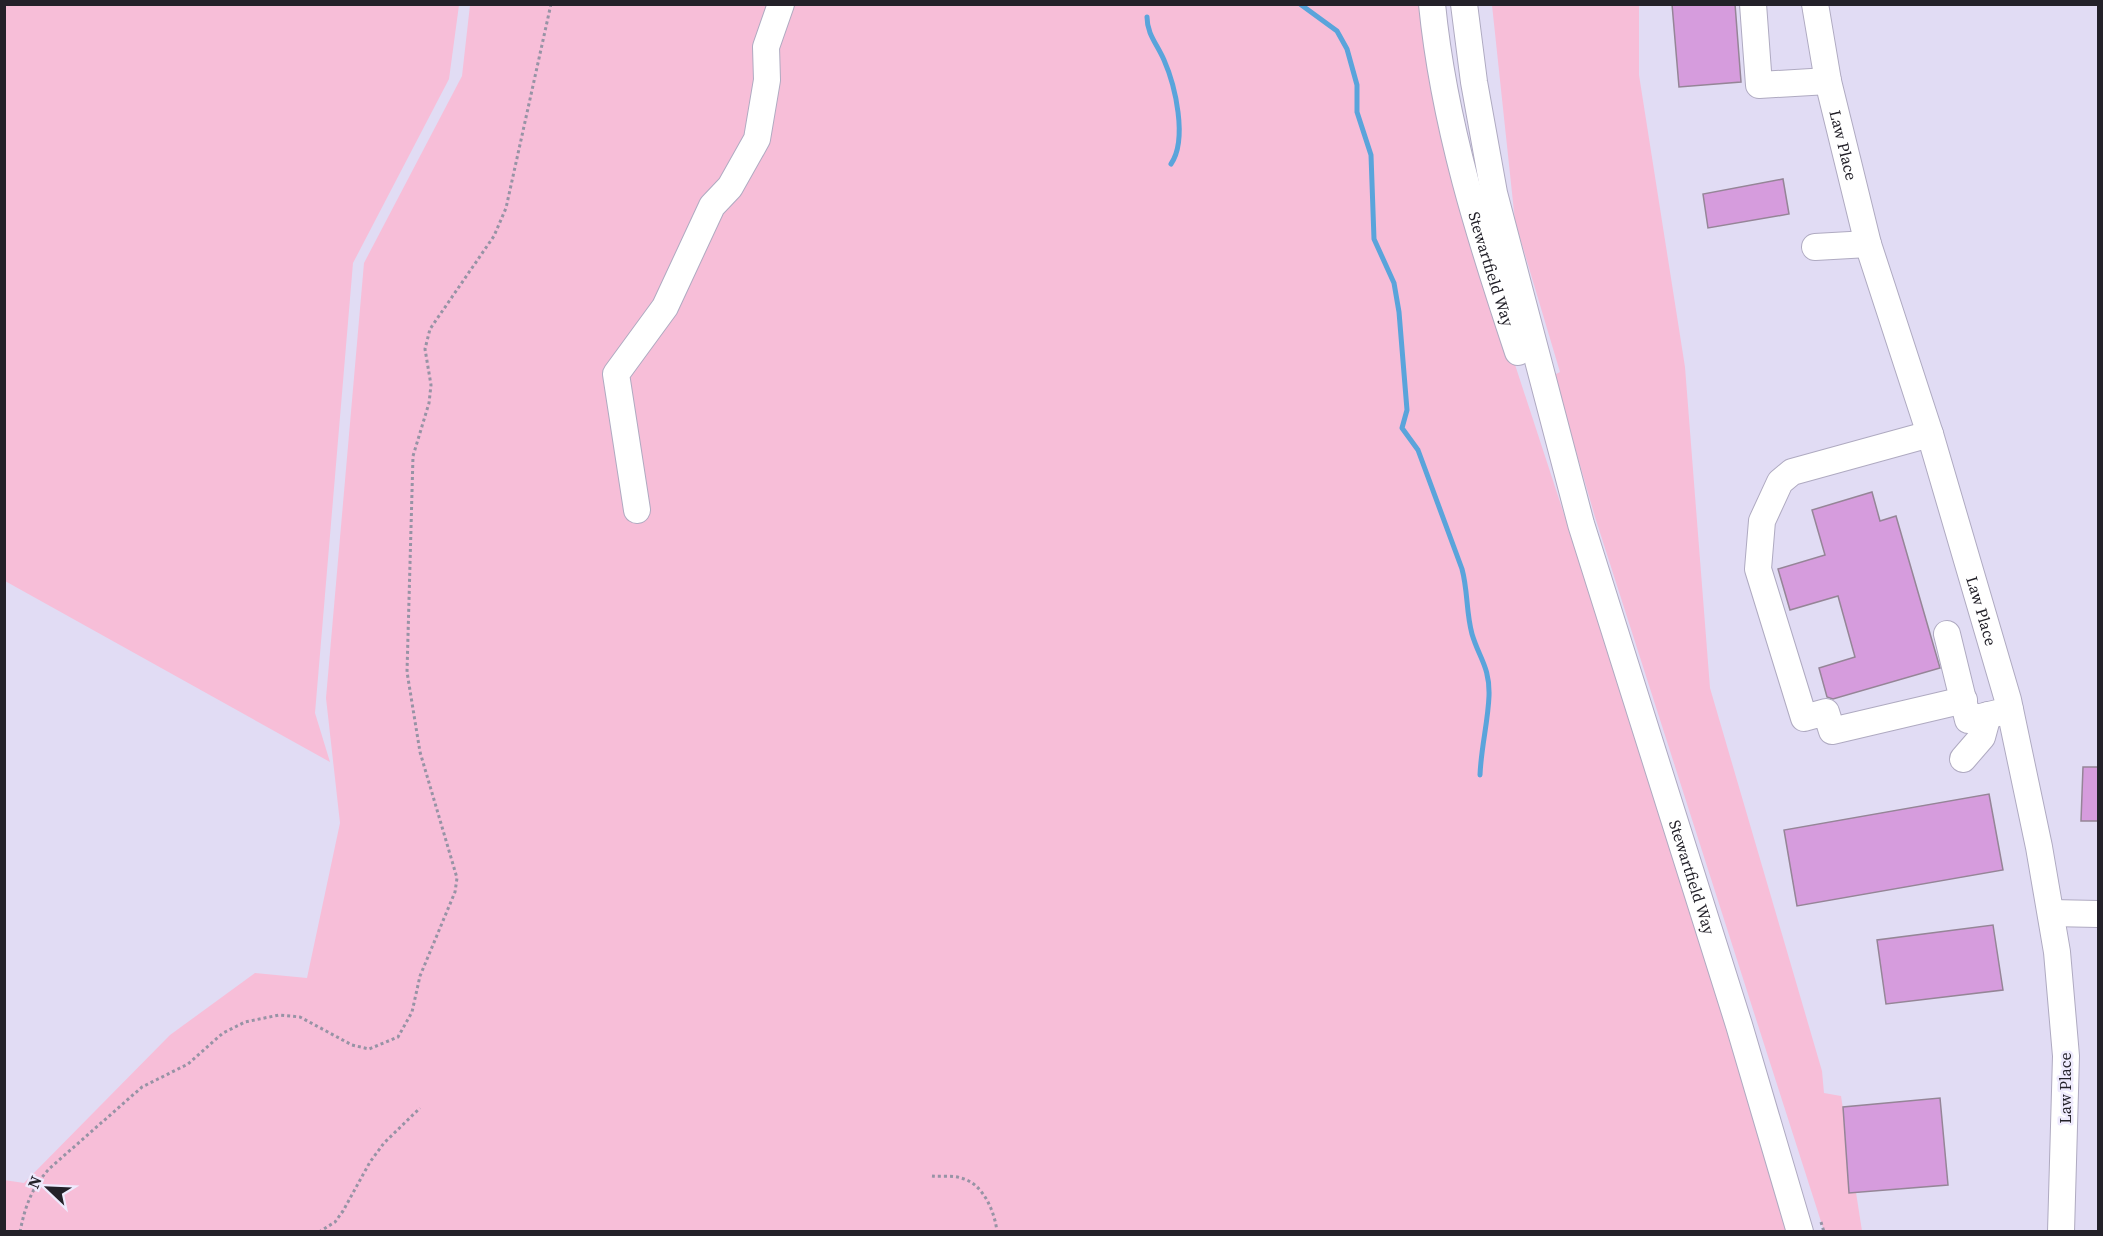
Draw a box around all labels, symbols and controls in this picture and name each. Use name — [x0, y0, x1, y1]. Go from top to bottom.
street label: Law Place — [1825, 108, 1863, 182]
street label: Stewartfield Way — [1463, 209, 1520, 330]
street label: Law Place — [1961, 573, 2002, 648]
street label: Stewartfield Way — [1664, 817, 1721, 938]
street label: Law Place — [2054, 1052, 2076, 1124]
north arrow — [18, 1158, 78, 1218]
text: N — [22, 1172, 47, 1192]

